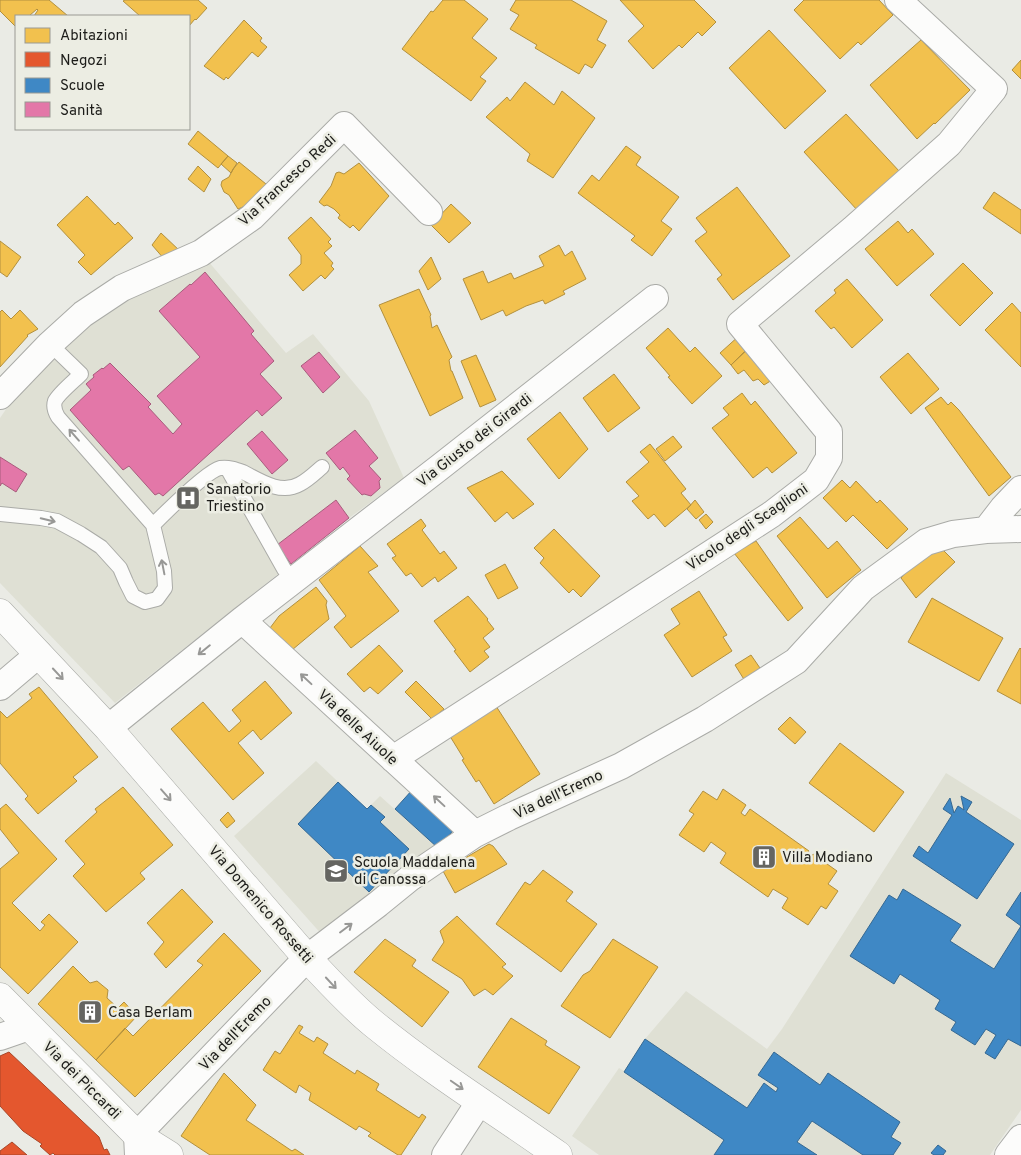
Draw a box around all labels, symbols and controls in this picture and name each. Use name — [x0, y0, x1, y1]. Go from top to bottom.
legend — [15, 15, 190, 130]
text: Abitazioni — [60, 27, 128, 46]
text: Negozi — [60, 52, 107, 71]
text: Scuole — [60, 77, 105, 96]
text: Sanità — [60, 102, 103, 121]
street label: Via Francesco Redi — [235, 131, 341, 231]
street label: Via Giusto dei Girardi — [413, 390, 536, 492]
one-way arrow — [68, 429, 80, 442]
street label: Vicolo degli Scaglioni — [683, 480, 812, 576]
place label: Sanatorio Triestino — [206, 481, 271, 517]
hospital icon: Sanatorio Triestino — [175, 485, 201, 511]
one-way arrow — [40, 515, 56, 525]
one-way arrow — [157, 559, 167, 575]
one-way arrow — [198, 645, 211, 656]
one-way arrow — [52, 668, 64, 680]
one-way arrow — [300, 673, 313, 685]
street label: Via delle Aiuole — [313, 686, 401, 770]
street label: Via dell'Eremo — [511, 766, 606, 824]
one-way arrow — [160, 788, 171, 801]
one-way arrow — [432, 795, 445, 807]
street label: Via Domenico Rossetti — [203, 842, 316, 968]
building icon: Villa Modiano — [751, 844, 777, 870]
place label: Villa Modiano — [782, 849, 873, 868]
place label: Scuola Maddalena di Canossa — [354, 854, 475, 890]
school or university icon: Scuola Maddalena di Canossa — [323, 858, 349, 884]
one-way arrow — [339, 923, 352, 934]
one-way arrow — [325, 977, 337, 990]
street label: Via dell'Eremo — [196, 993, 276, 1075]
building icon: Casa Berlam — [77, 999, 103, 1025]
place label: Casa Berlam — [108, 1004, 193, 1023]
street label: Via dei Piccardi — [38, 1038, 124, 1124]
one-way arrow — [450, 1080, 464, 1090]

